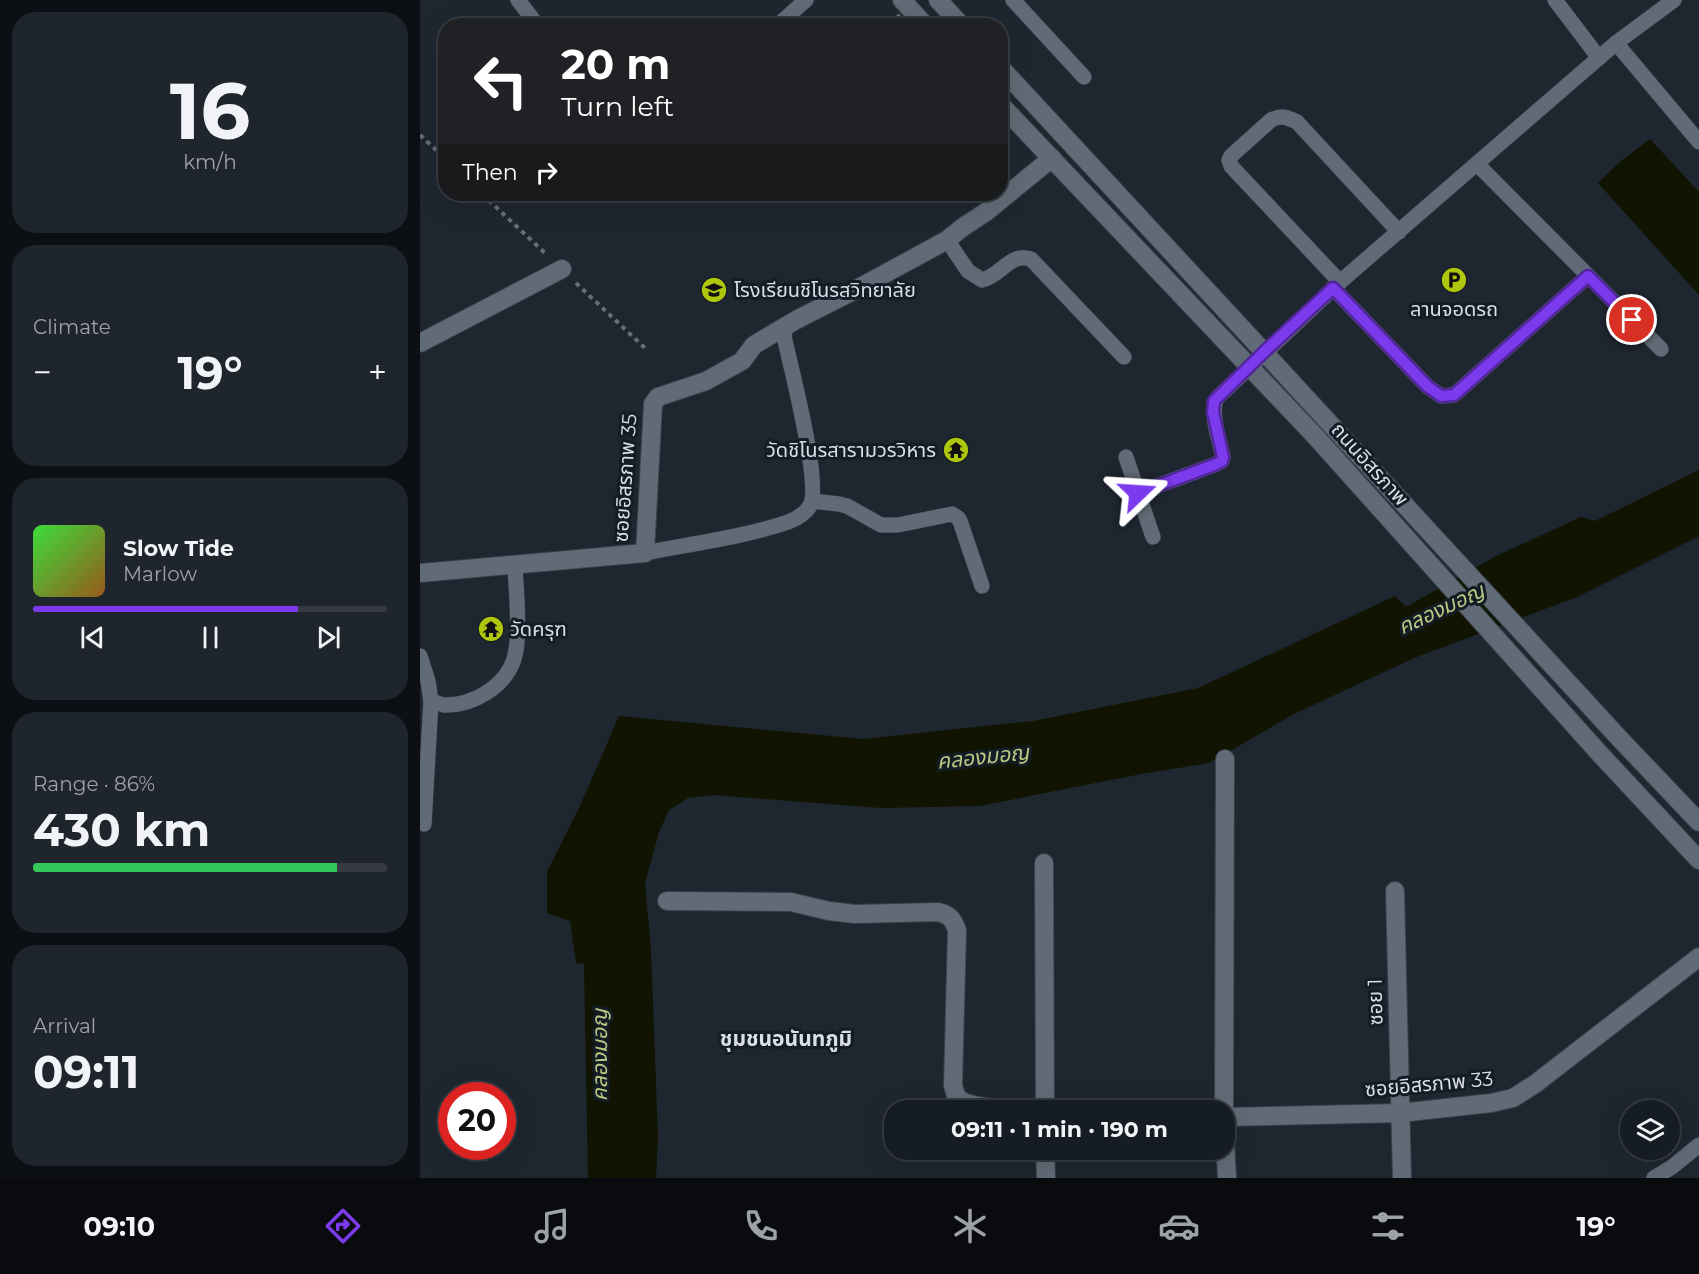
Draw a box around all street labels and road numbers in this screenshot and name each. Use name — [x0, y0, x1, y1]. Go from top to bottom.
street label: ซอยอิสรภาพ 35 — [609, 413, 641, 543]
street label: ถนนอิสรภาพ — [1327, 418, 1414, 510]
street label: ซอย 1 — [1363, 978, 1387, 1026]
street label: ซอยอิสรภาพ 33 — [1364, 1066, 1494, 1102]

